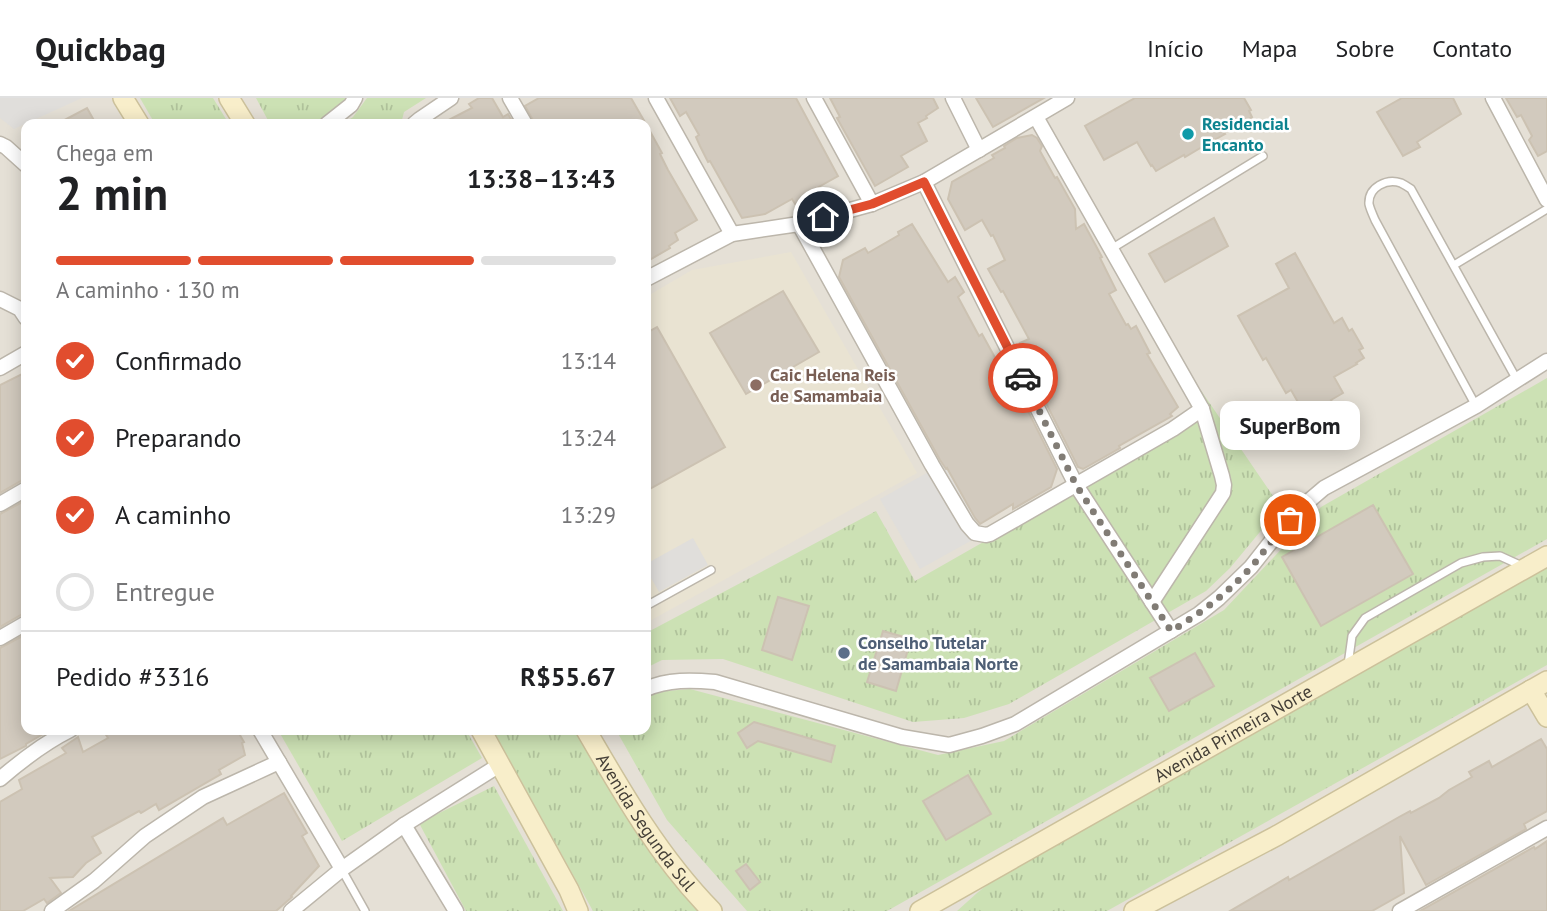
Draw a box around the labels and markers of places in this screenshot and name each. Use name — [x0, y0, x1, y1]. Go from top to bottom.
place label: Residencial Encanto — [1202, 112, 1290, 156]
marker: Residencial Encanto — [1180, 126, 1196, 142]
pin — [793, 187, 853, 247]
place label: Caic Helena Reis de Samambaia — [770, 363, 896, 407]
marker: Caic Helena Reis de Samambaia — [748, 377, 764, 393]
callout: SuperBom — [1220, 401, 1360, 450]
pin — [1260, 490, 1320, 550]
place label: Conselho Tutelar de Samambaia Norte — [858, 631, 1018, 675]
marker: Conselho Tutelar de Samambaia Norte — [836, 645, 852, 661]

